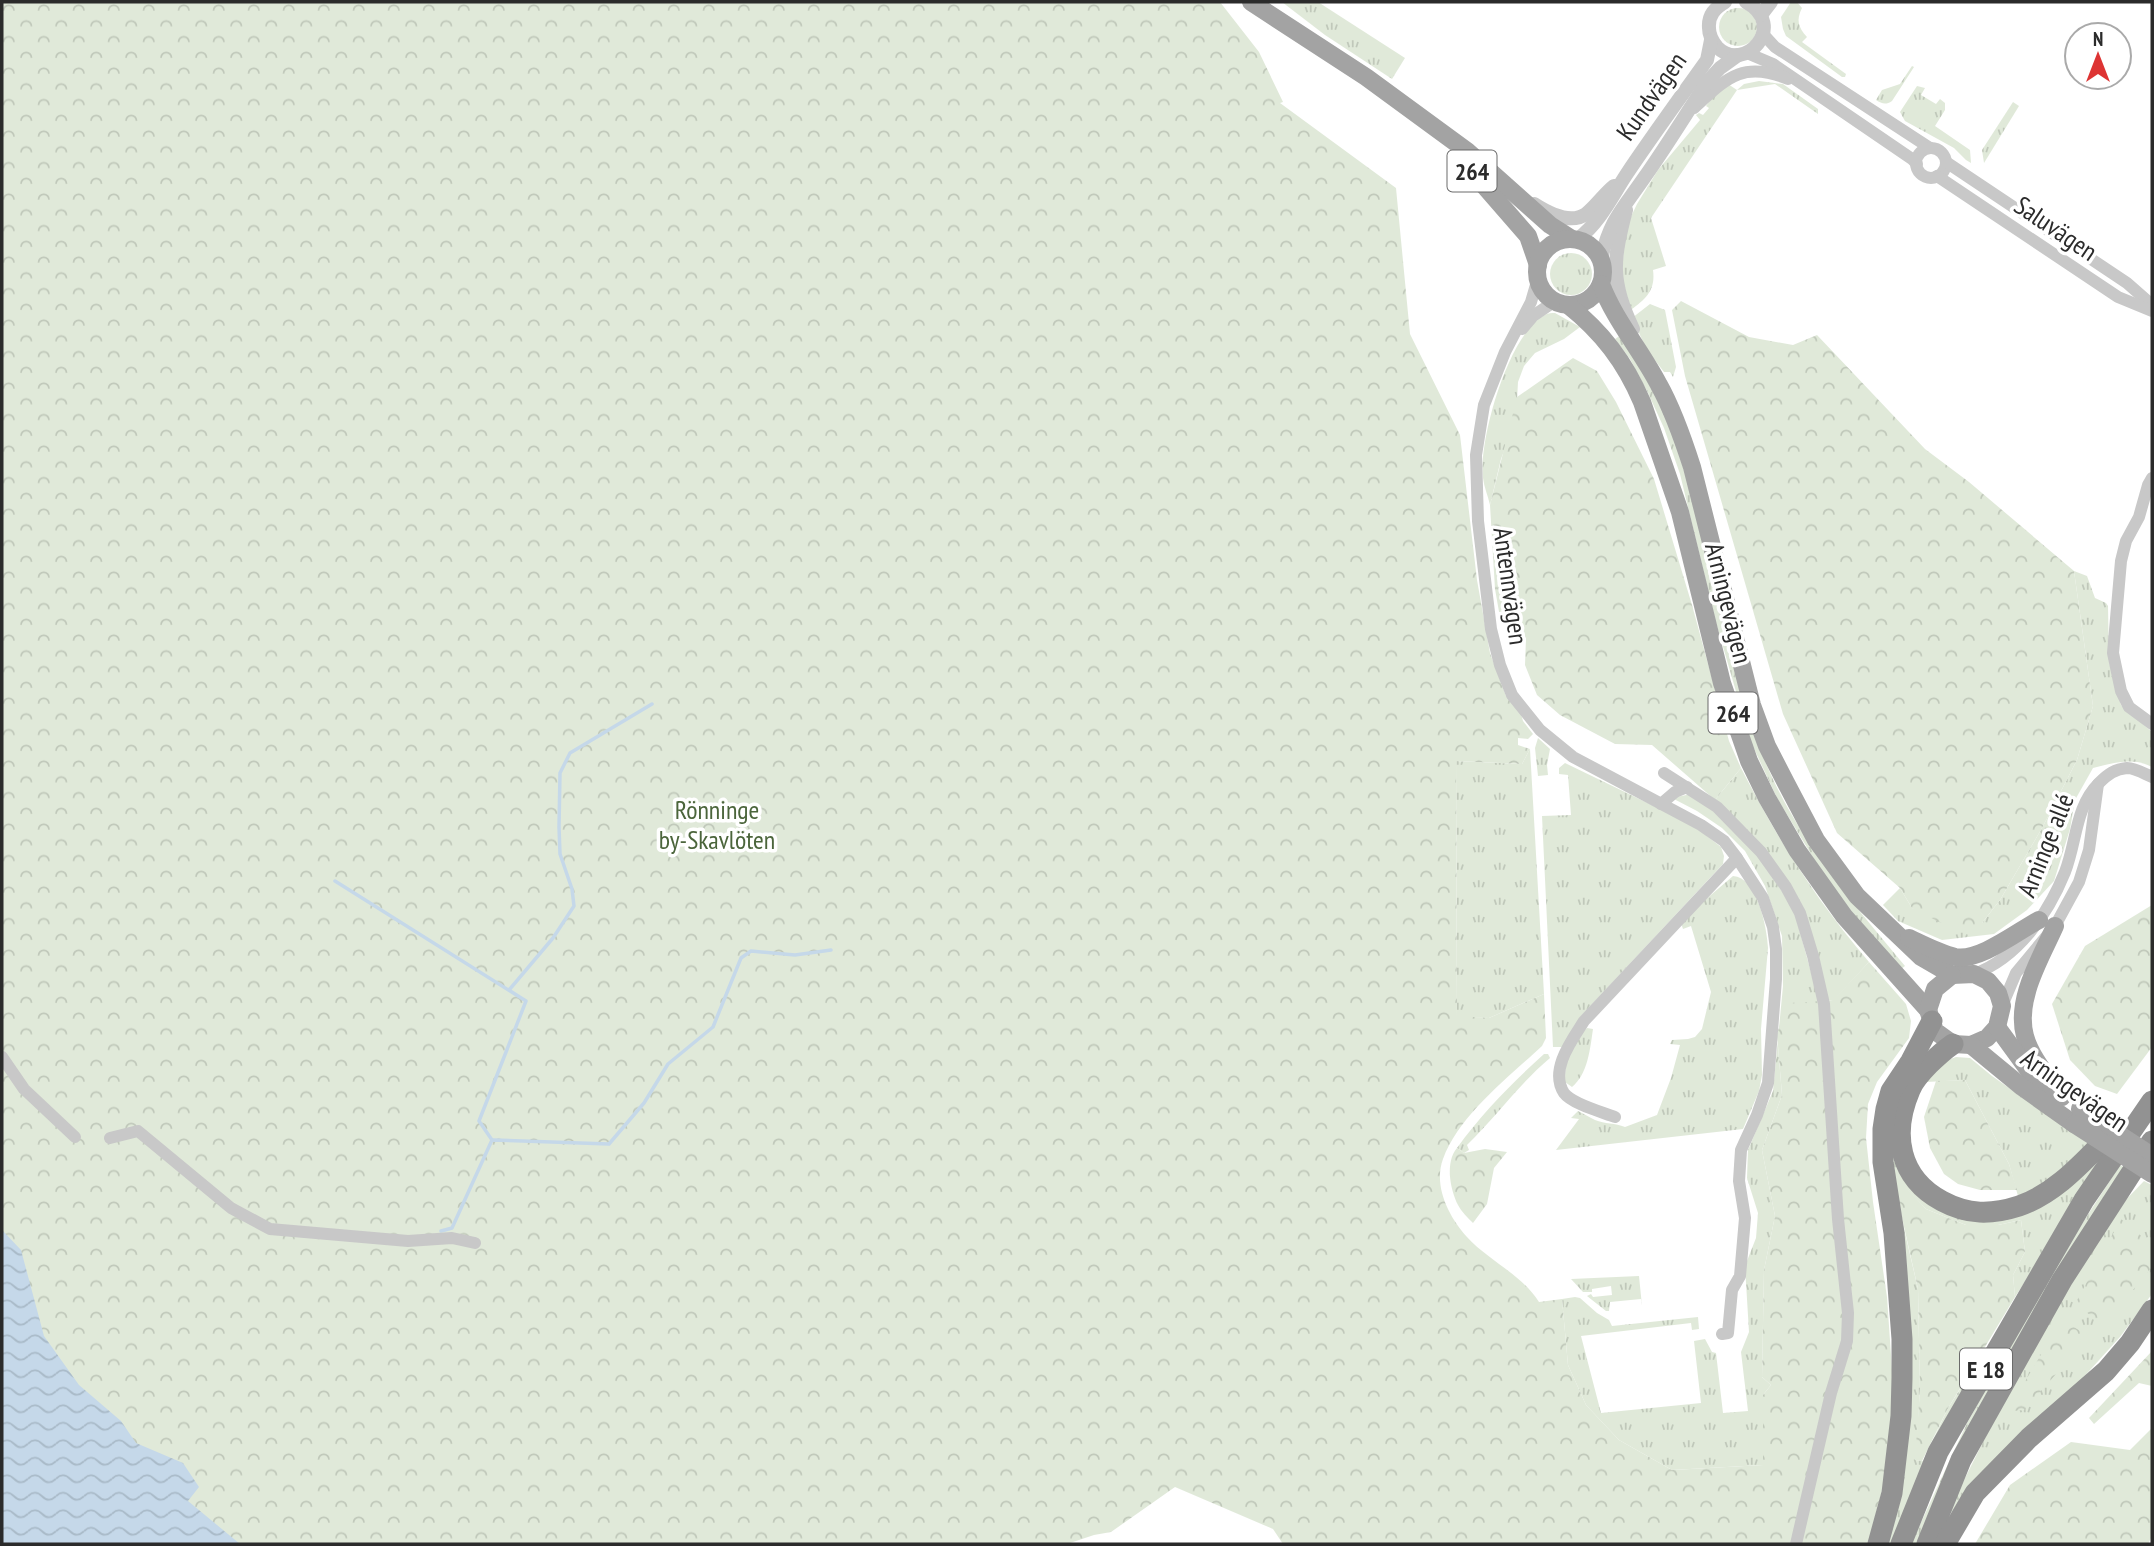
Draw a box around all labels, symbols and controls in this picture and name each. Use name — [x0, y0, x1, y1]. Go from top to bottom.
north arrow — [2063, 21, 2133, 91]
text: N — [2093, 27, 2103, 51]
street label: Kundvägen — [1609, 46, 1693, 146]
road number: 264 — [1448, 150, 1496, 191]
street label: Saluvägen — [2008, 188, 2104, 268]
street label: Antennvägen — [1486, 525, 1536, 647]
street label: Arningevägen — [1698, 539, 1760, 667]
road number: 264 — [1708, 692, 1758, 734]
street label: Arninge allé — [2009, 788, 2081, 902]
park label: Rönninge by-Skavlöten — [659, 793, 775, 856]
street label: Arningevägen — [2015, 1041, 2135, 1139]
road number: E 18 — [1960, 1349, 2012, 1390]

